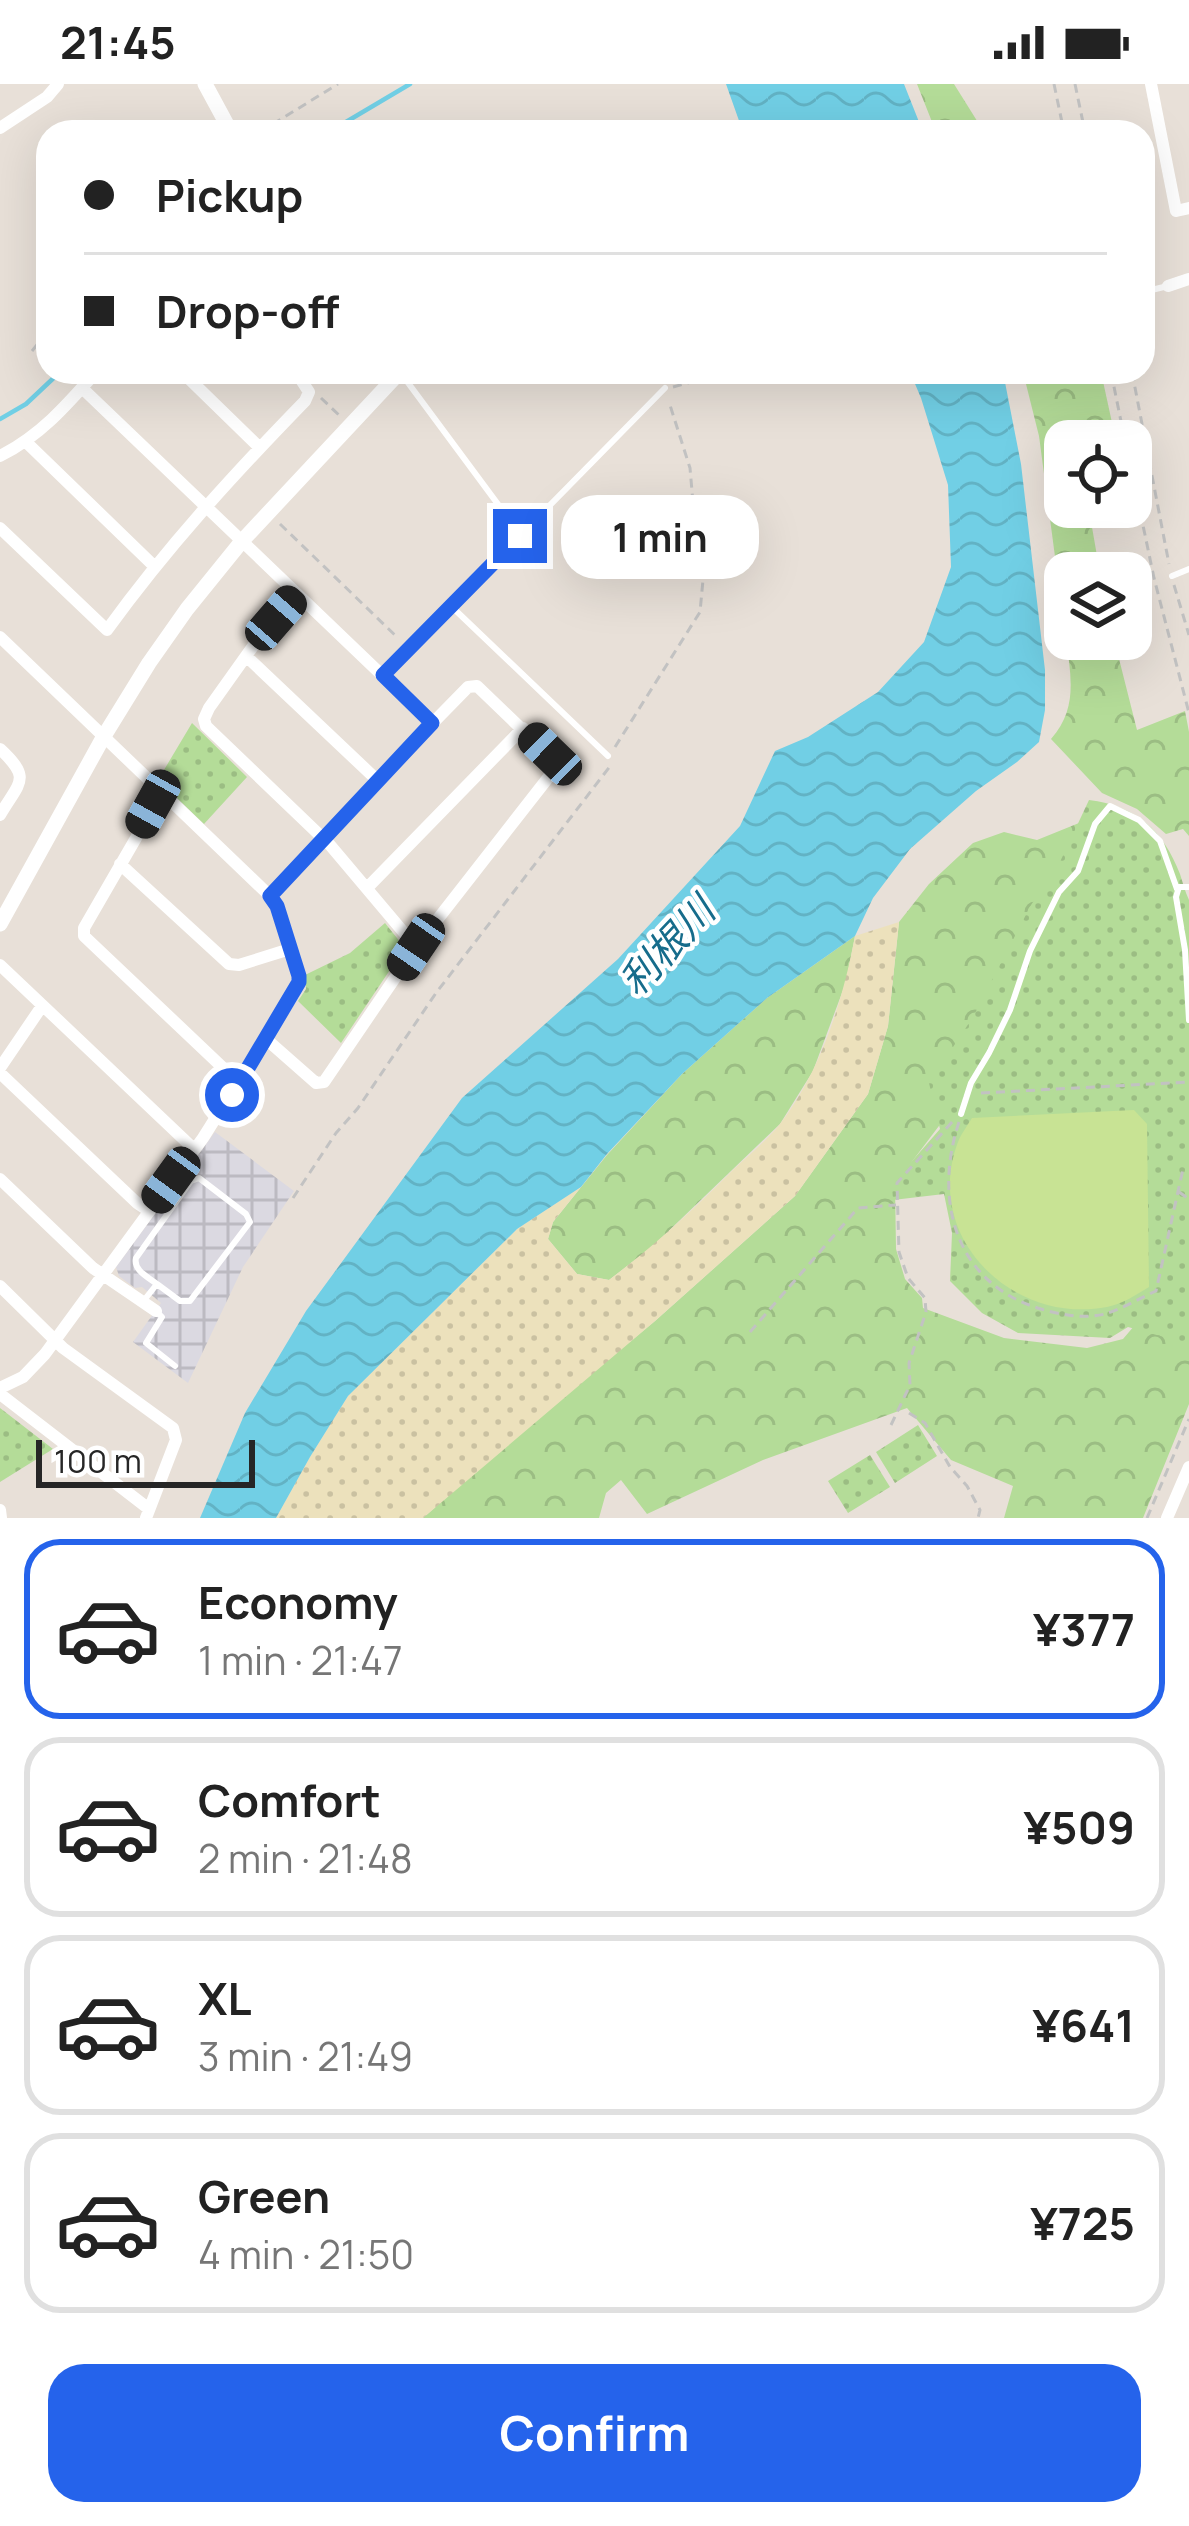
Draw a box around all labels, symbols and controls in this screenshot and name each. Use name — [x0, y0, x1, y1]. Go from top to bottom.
text: 21:45 — [60, 11, 176, 73]
text: Pickup — [156, 164, 303, 226]
text: Drop-off — [156, 280, 339, 342]
map controls — [1044, 420, 1152, 660]
button: locate — [1044, 420, 1152, 528]
callout: 1 min — [562, 494, 760, 578]
route end — [493, 509, 547, 563]
text: 1 min — [612, 510, 708, 564]
button: layers — [1044, 552, 1152, 660]
car — [239, 579, 313, 657]
car — [512, 716, 588, 792]
car — [120, 764, 186, 844]
water label: 利根川 — [607, 881, 729, 1007]
car — [381, 907, 451, 987]
route start — [205, 1068, 259, 1122]
car — [135, 1140, 207, 1220]
scale bar — [36, 1434, 255, 1487]
text: 100 m — [54, 1438, 142, 1483]
text: Economy — [198, 1571, 398, 1633]
icon: car — [54, 1575, 162, 1683]
text: ¥377 — [1033, 1598, 1135, 1660]
text: 1 min · 21:47 — [198, 1633, 402, 1687]
text: Comfort — [198, 1769, 381, 1831]
icon: car — [54, 1773, 162, 1881]
text: ¥509 — [1024, 1796, 1135, 1858]
text: 2 min · 21:48 — [198, 1831, 413, 1885]
text: XL — [198, 1967, 252, 2029]
icon: car — [54, 1971, 162, 2079]
text: ¥641 — [1032, 1994, 1135, 2056]
text: 3 min · 21:49 — [198, 2029, 413, 2083]
text: Green — [198, 2165, 330, 2227]
icon: car — [54, 2169, 162, 2277]
text: ¥725 — [1030, 2192, 1135, 2254]
text: 4 min · 21:50 — [198, 2227, 414, 2281]
button: Confirm — [48, 2364, 1141, 2502]

